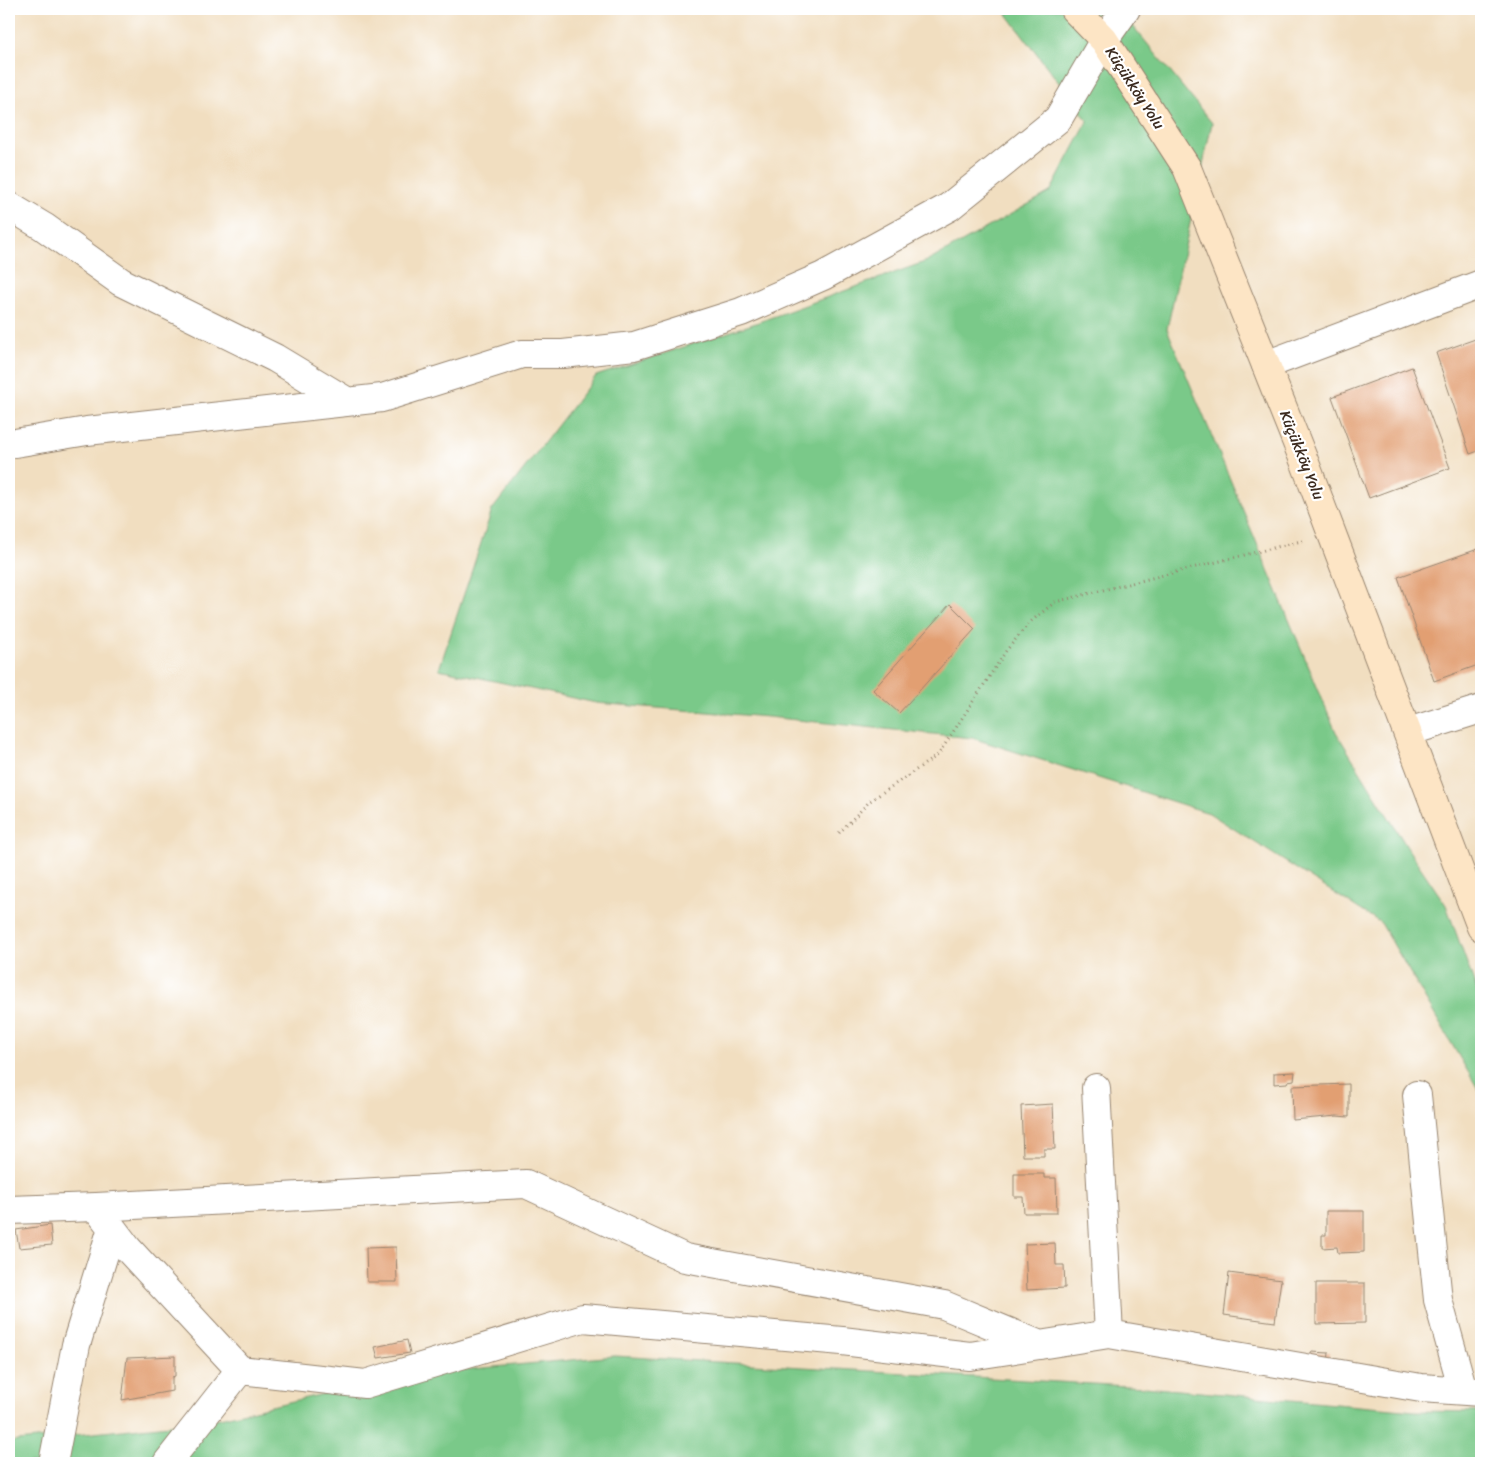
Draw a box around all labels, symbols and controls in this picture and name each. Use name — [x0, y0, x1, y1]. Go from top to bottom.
street label: Küçükköy Yolu — [1098, 41, 1172, 135]
street label: Küçükköy Yolu — [1272, 406, 1332, 504]

